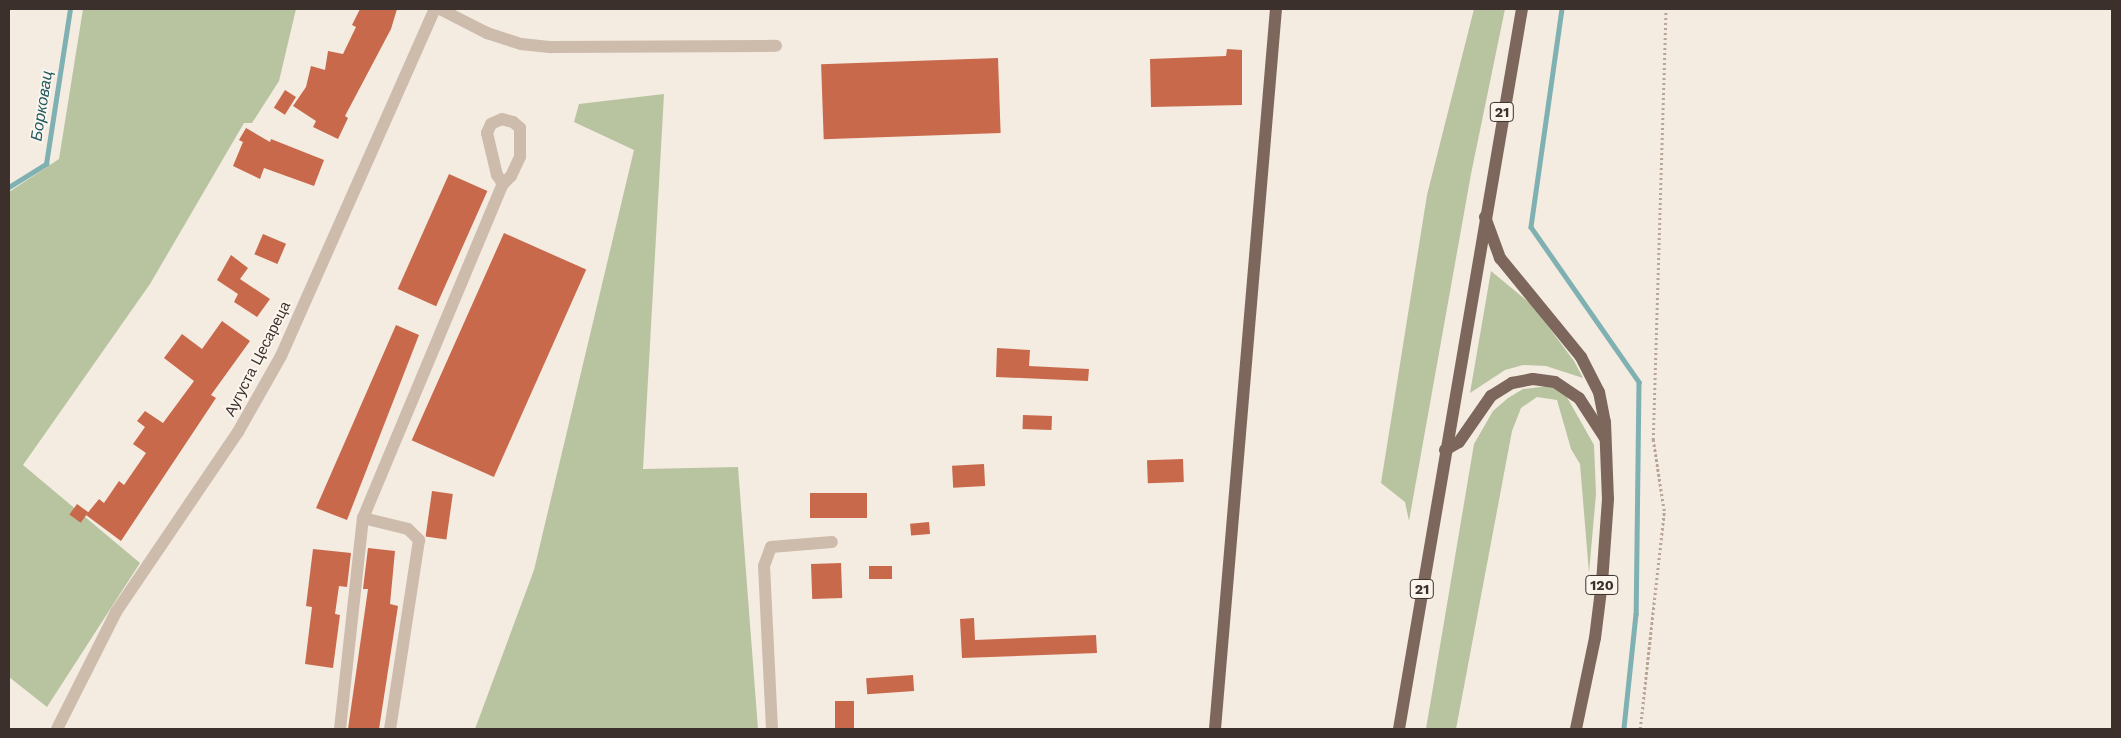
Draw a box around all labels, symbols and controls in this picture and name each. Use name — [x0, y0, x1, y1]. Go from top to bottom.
water label: Борковац — [27, 70, 57, 142]
road number: 21 — [1490, 100, 1514, 124]
street label: Аугуста Цесареца — [221, 298, 295, 420]
road number: 120 — [1584, 574, 1620, 596]
road number: 21 — [1410, 578, 1434, 600]

